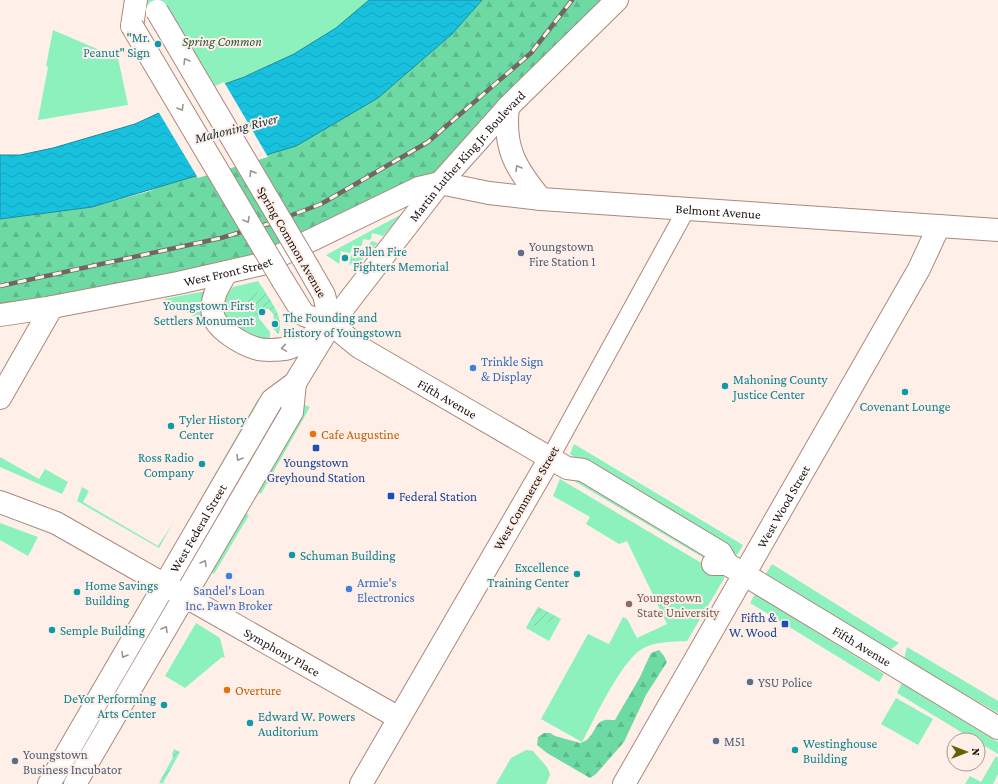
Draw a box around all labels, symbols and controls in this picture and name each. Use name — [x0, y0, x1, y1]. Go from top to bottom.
place label: "Mr. Peanut" Sign — [83, 30, 150, 60]
park label: Spring Common — [182, 34, 262, 49]
marker: "Mr. Peanut" Sign — [153, 39, 163, 49]
one-way arrow — [184, 58, 191, 65]
street label: Martin Luther King Jr. Boulevard — [406, 87, 528, 224]
one-way arrow — [176, 104, 183, 111]
water label: Mahoning River — [192, 110, 280, 146]
one-way arrow — [515, 164, 522, 172]
one-way arrow — [250, 170, 257, 177]
street label: Spring Common Avenue — [254, 184, 330, 300]
street label: Belmont Avenue — [675, 201, 762, 221]
one-way arrow — [242, 216, 249, 223]
place label: Youngstown Fire Station 1 — [529, 239, 595, 269]
place label: Fallen Fire Fighters Memorial — [353, 244, 449, 274]
marker: Youngstown Fire Station 1 — [516, 248, 526, 258]
street label: West Front Street — [182, 253, 275, 289]
marker: Fallen Fire Fighters Memorial — [340, 253, 350, 263]
place label: Youngstown First Settlers Monument — [154, 298, 255, 328]
marker: Youngstown First Settlers Monument — [257, 307, 267, 317]
place label: The Founding and History of Youngstown — [283, 310, 401, 340]
marker: The Founding and History of Youngstown — [270, 319, 280, 329]
one-way arrow — [281, 343, 288, 352]
place label: Trinkle Sign & Display — [481, 354, 544, 384]
marker: Trinkle Sign & Display — [468, 363, 478, 373]
place label: Mahoning County Justice Center — [732, 372, 828, 402]
street label: Fifth Avenue — [415, 375, 480, 422]
marker: Mahoning County Justice Center — [720, 381, 730, 391]
marker: Covenant Lounge — [900, 387, 910, 397]
place label: Covenant Lounge — [859, 399, 951, 414]
place label: Tyler History Center — [179, 412, 248, 442]
marker: Tyler History Center — [166, 421, 176, 431]
place label: Cafe Augustine — [321, 427, 400, 442]
marker: Cafe Augustine — [308, 429, 318, 439]
marker: Youngstown Greyhound Station — [311, 443, 321, 453]
street label: West Commerce Street — [490, 443, 562, 553]
place label: Ross Radio Company — [138, 450, 195, 480]
one-way arrow — [236, 454, 243, 461]
place label: Youngstown Greyhound Station — [267, 455, 365, 485]
marker: Ross Radio Company — [197, 459, 207, 469]
street label: West Wood Street — [753, 462, 813, 550]
street label: West Federal Street — [166, 480, 230, 575]
place label: Federal Station — [399, 489, 477, 504]
marker: Federal Station — [386, 491, 396, 501]
place label: Schuman Building — [300, 548, 396, 563]
marker: Schuman Building — [287, 550, 297, 560]
one-way arrow — [200, 560, 207, 567]
place label: Excellence Training Center — [487, 560, 569, 590]
marker: Excellence Training Center — [572, 569, 582, 579]
marker: Sandel's Loan Inc. Pawn Broker — [224, 571, 234, 581]
place label: Armie's Electronics — [357, 575, 415, 605]
place label: Home Savings Building — [85, 578, 158, 608]
place label: Sandel's Loan Inc. Pawn Broker — [185, 583, 273, 613]
marker: Armie's Electronics — [344, 584, 354, 594]
marker: Home Savings Building — [72, 587, 82, 597]
place label: Youngstown State University — [637, 590, 720, 620]
marker: Youngstown State University — [624, 599, 634, 609]
place label: Fifth & W. Wood — [729, 610, 778, 640]
marker: Fifth & W. Wood — [780, 619, 790, 629]
street label: Fifth Avenue — [830, 622, 894, 669]
place label: Semple Building — [60, 623, 146, 638]
street label: Symphony Place — [241, 624, 323, 679]
marker: Semple Building — [47, 625, 57, 635]
one-way arrow — [161, 626, 168, 633]
one-way arrow — [122, 651, 129, 658]
place label: YSU Police — [758, 675, 812, 690]
marker: YSU Police — [745, 677, 755, 687]
place label: Overture — [235, 683, 281, 698]
marker: Overture — [222, 685, 232, 695]
place label: DeYor Performing Arts Center — [64, 691, 157, 721]
marker: DeYor Performing Arts Center — [159, 700, 169, 710]
place label: Edward W. Powers Auditorium — [258, 709, 355, 739]
marker: Edward W. Powers Auditorium — [245, 718, 255, 728]
north arrow — [946, 732, 986, 772]
place label: M51 — [724, 734, 745, 749]
marker: M51 — [711, 736, 721, 746]
place label: Westinghouse Building — [803, 736, 878, 766]
marker: Westinghouse Building — [790, 745, 800, 755]
place label: Youngstown Business Incubator — [23, 747, 122, 777]
text: N — [970, 748, 982, 756]
marker: Youngstown Business Incubator — [10, 756, 20, 766]

